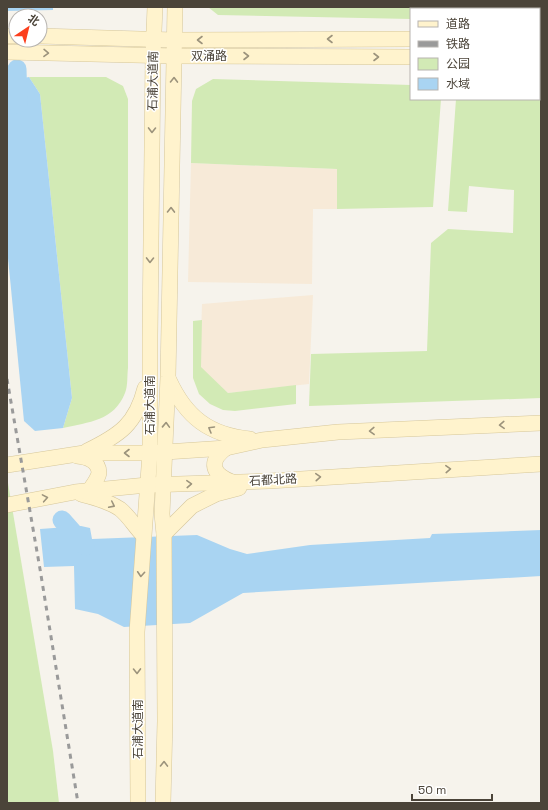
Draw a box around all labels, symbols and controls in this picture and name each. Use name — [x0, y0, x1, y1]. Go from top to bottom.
north arrow — [8, 8, 48, 48]
legend — [410, 8, 540, 100]
text: 北 — [25, 11, 42, 29]
text: 道路 — [446, 16, 470, 32]
one-way arrow — [327, 35, 333, 43]
one-way arrow — [197, 36, 203, 44]
text: 铁路 — [446, 36, 470, 52]
one-way arrow — [43, 48, 49, 57]
street label: 双涌路 — [191, 48, 227, 64]
street label: 石浦大道南 — [144, 51, 162, 111]
one-way arrow — [243, 52, 249, 60]
one-way arrow — [373, 53, 379, 61]
text: 公园 — [446, 56, 470, 72]
text: 水域 — [446, 76, 470, 92]
one-way arrow — [170, 77, 178, 83]
one-way arrow — [148, 127, 156, 133]
one-way arrow — [167, 207, 175, 213]
one-way arrow — [146, 257, 154, 263]
street label: 石浦大道南 — [142, 375, 158, 435]
one-way arrow — [499, 421, 505, 430]
one-way arrow — [162, 422, 171, 428]
one-way arrow — [208, 426, 216, 433]
one-way arrow — [369, 427, 375, 435]
one-way arrow — [124, 449, 130, 457]
one-way arrow — [445, 465, 451, 473]
street label: 石都北路 — [249, 471, 297, 489]
one-way arrow — [315, 473, 321, 482]
one-way arrow — [186, 479, 192, 488]
one-way arrow — [42, 494, 49, 502]
one-way arrow — [107, 500, 115, 507]
one-way arrow — [136, 571, 145, 577]
one-way arrow — [133, 668, 141, 674]
street label: 石浦大道南 — [130, 699, 146, 759]
one-way arrow — [160, 761, 168, 767]
scale bar — [412, 776, 492, 802]
text: 50 m — [418, 782, 446, 798]

